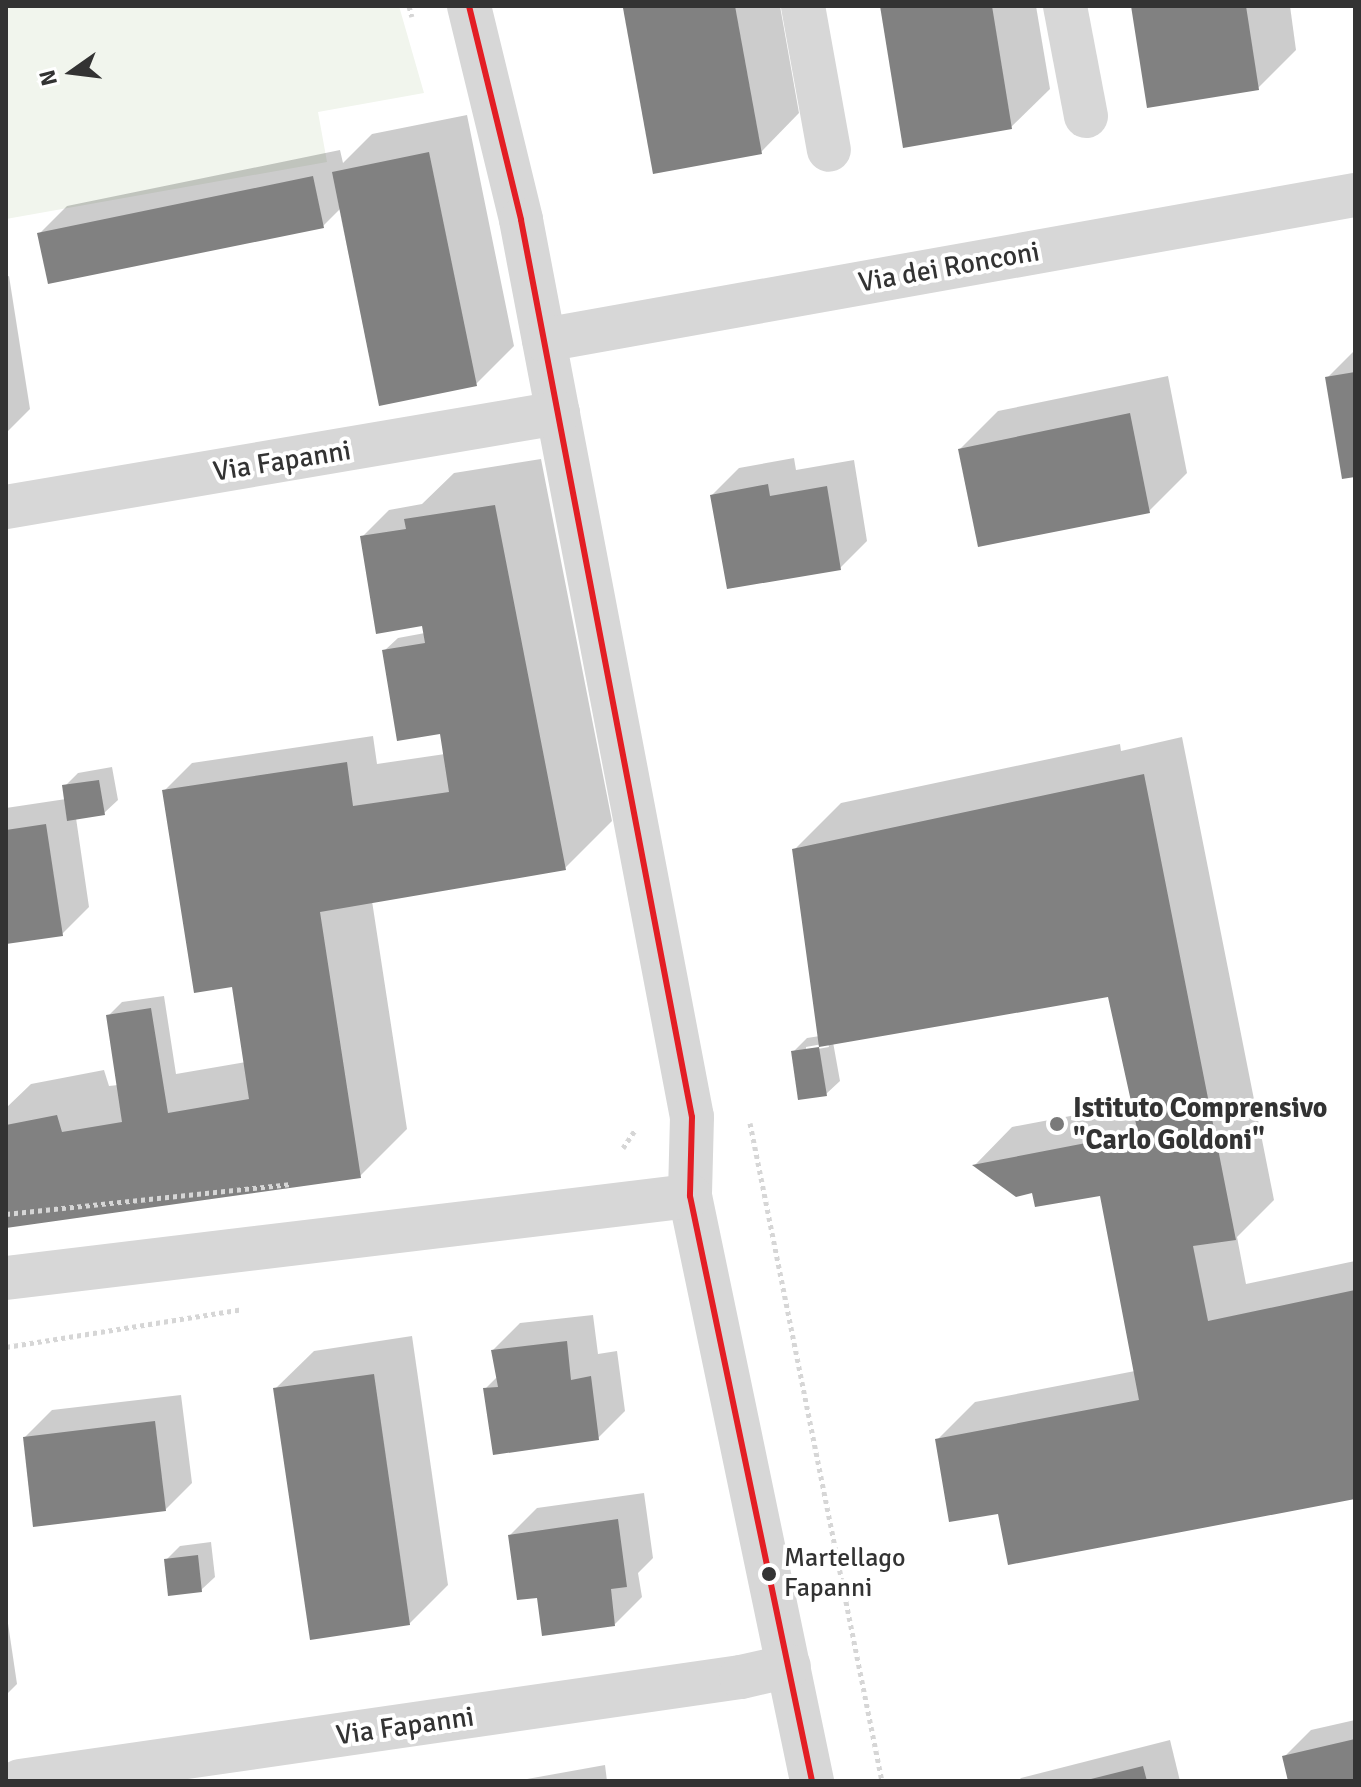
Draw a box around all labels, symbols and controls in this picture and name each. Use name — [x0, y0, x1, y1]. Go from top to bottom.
north arrow — [32, 32, 112, 112]
text: N — [33, 67, 63, 89]
street label: Via dei Ronconi — [856, 235, 1042, 299]
street label: Via Fapanni — [211, 434, 353, 488]
place label: Istituto Comprensivo "Carlo Goldoni" — [1073, 1091, 1327, 1157]
marker: Istituto Comprensivo "Carlo Goldoni" — [1048, 1115, 1066, 1133]
place label: Martellago Fapanni — [784, 1543, 906, 1604]
marker: Martellago Fapanni — [761, 1566, 777, 1582]
street label: Via Fapanni — [334, 1700, 476, 1752]

